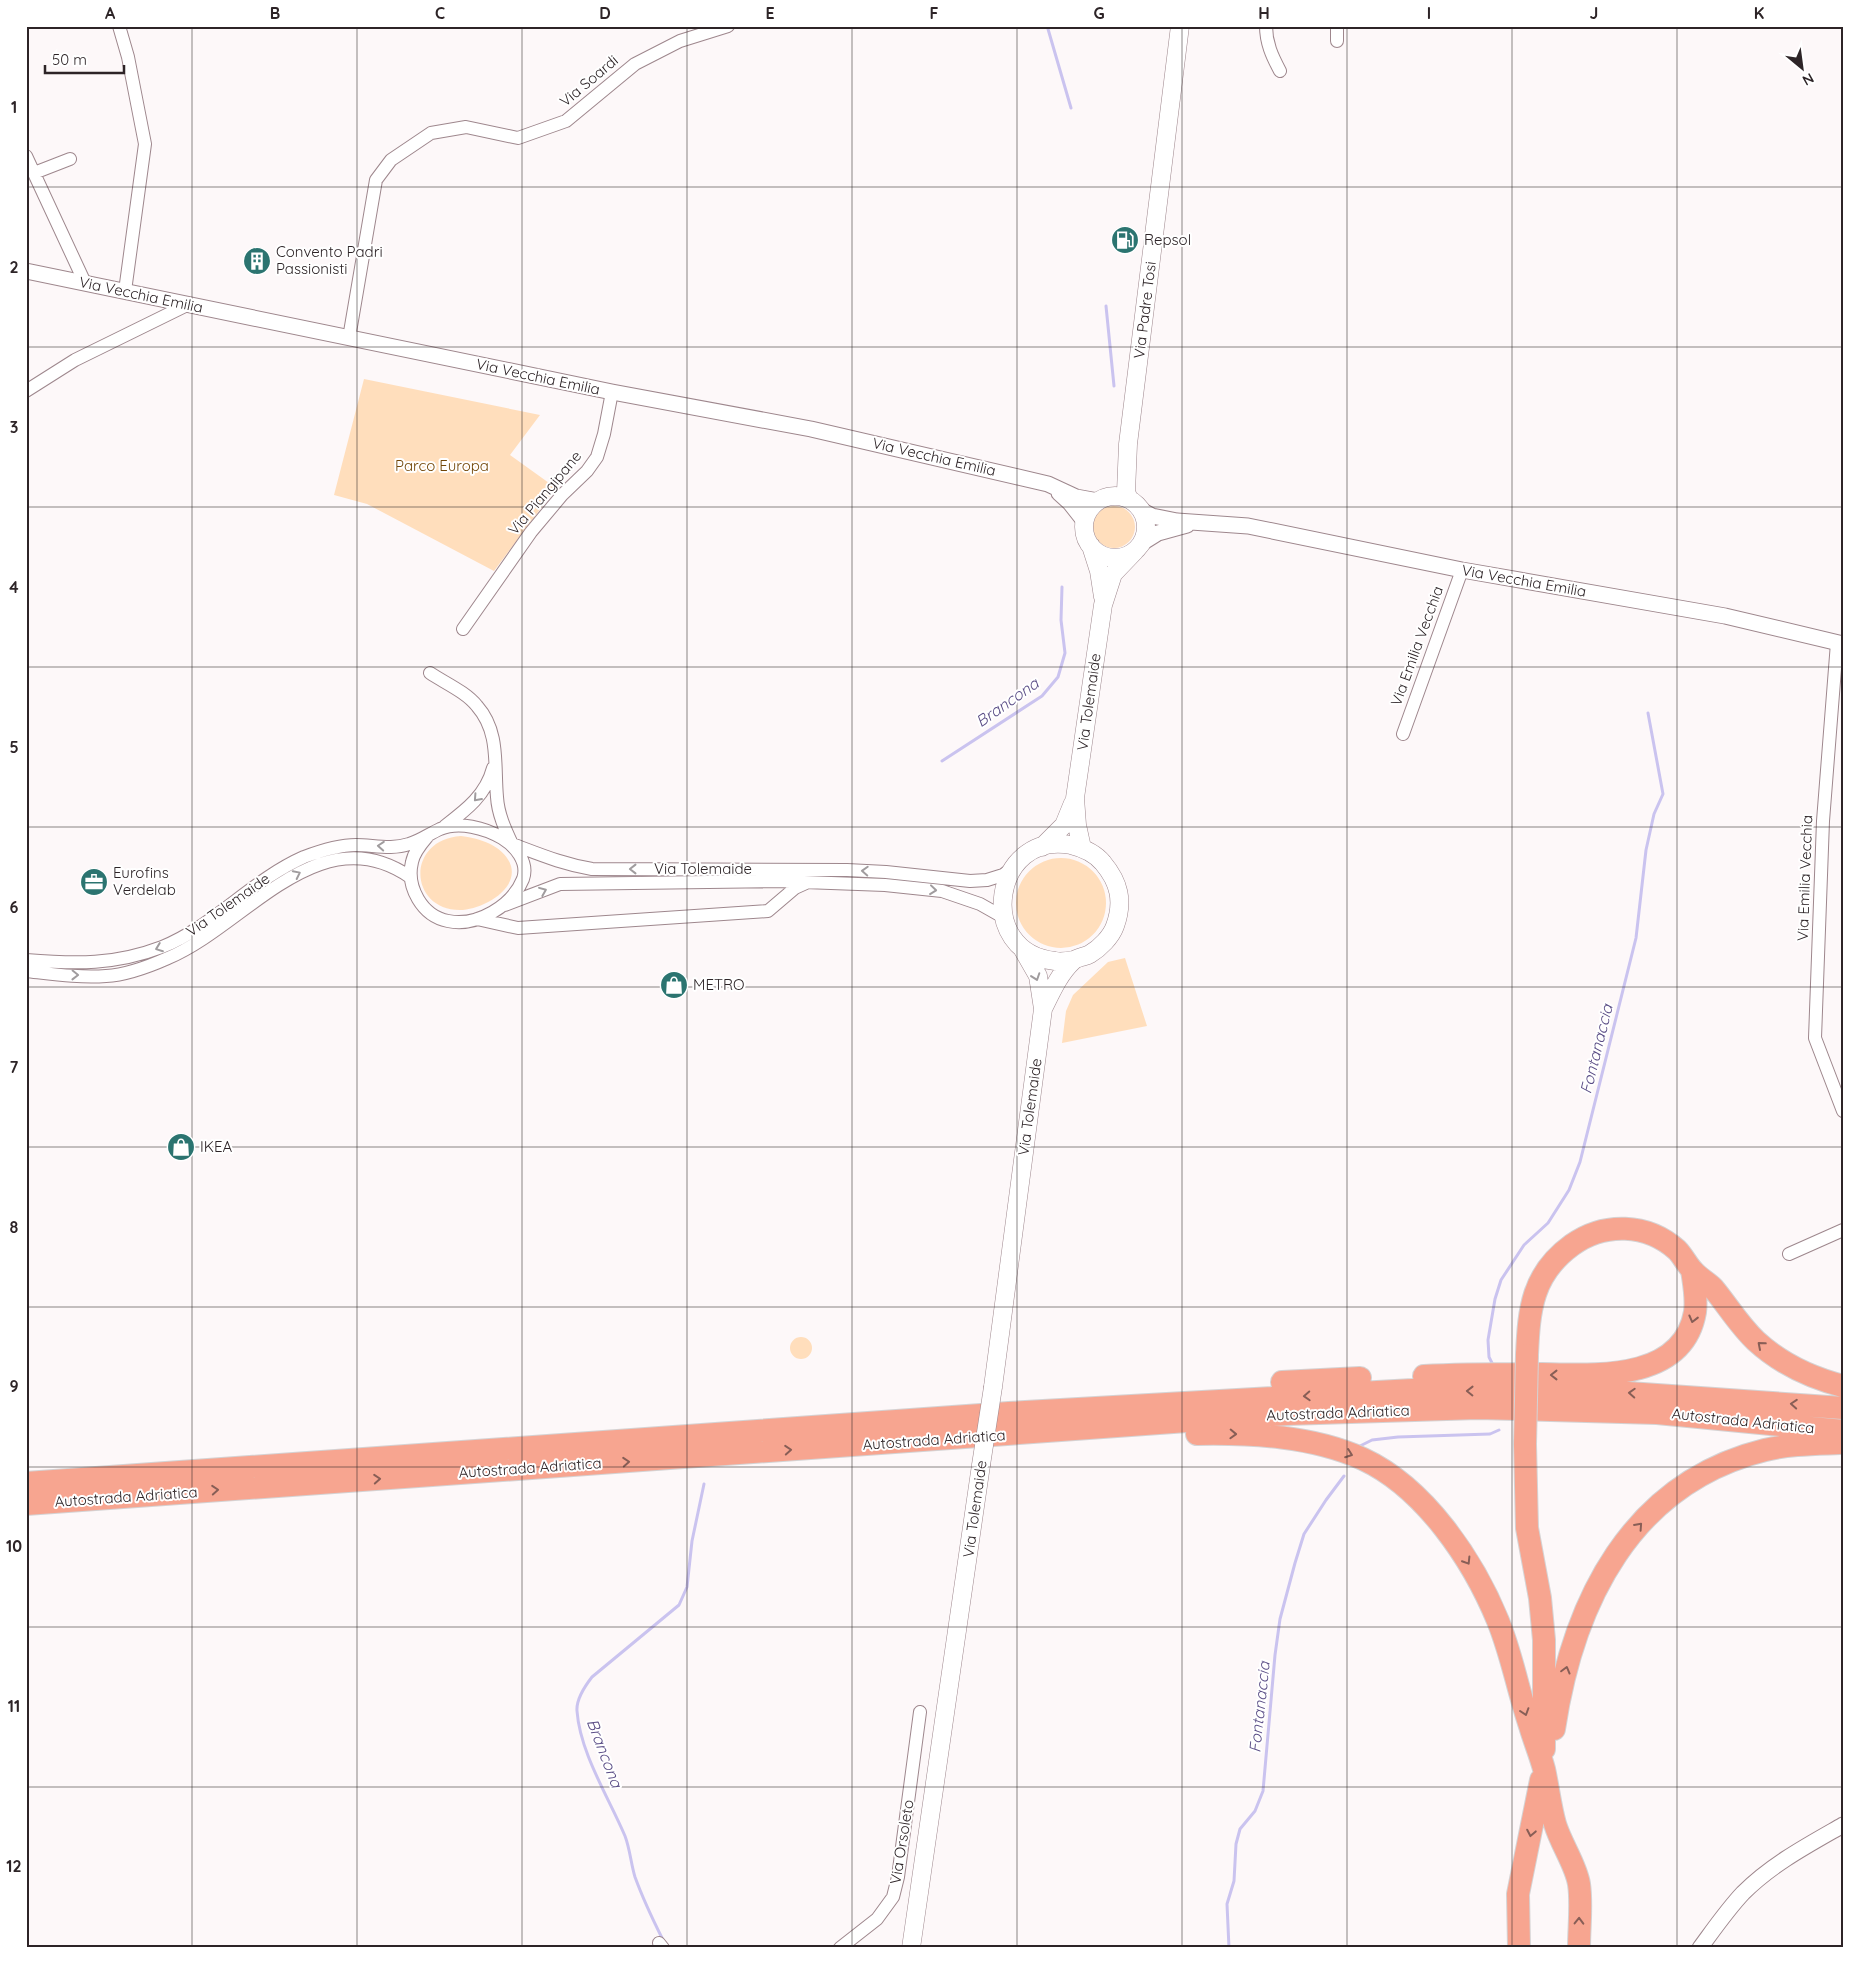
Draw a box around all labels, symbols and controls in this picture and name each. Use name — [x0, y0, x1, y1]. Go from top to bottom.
text: A — [105, 3, 116, 23]
text: B — [270, 3, 280, 23]
text: C — [435, 3, 445, 23]
text: D — [599, 3, 611, 23]
text: E — [765, 3, 775, 23]
text: F — [930, 3, 939, 23]
text: G — [1093, 3, 1105, 23]
text: H — [1258, 3, 1270, 23]
text: I — [1427, 3, 1431, 23]
text: J — [1590, 3, 1598, 23]
text: K — [1754, 3, 1764, 23]
scale bar — [45, 42, 124, 74]
north arrow — [1776, 42, 1826, 92]
text: 50 m — [52, 50, 87, 69]
street label: Via Soardi — [555, 51, 622, 111]
text: N — [1799, 69, 1817, 90]
text: 1 — [11, 97, 17, 117]
fuel station icon: Repsol — [1110, 225, 1140, 255]
place label: Repsol — [1144, 230, 1191, 249]
place label: Convento Padri Passionisti — [276, 242, 383, 278]
building icon: Convento Padri Passionisti — [242, 246, 272, 276]
text: 2 — [9, 257, 19, 277]
street label: Via Padre Tosi — [1129, 260, 1160, 360]
street label: Via Vecchia Emilia — [77, 272, 205, 317]
street label: Via Vecchia Emilia — [474, 354, 602, 399]
text: 3 — [10, 417, 18, 437]
street label: Via Vecchia Emilia — [871, 433, 998, 480]
street label: Via Piangipane — [504, 447, 585, 539]
park label: Parco Europa — [395, 456, 489, 475]
street label: Via Vecchia Emilia — [1460, 560, 1588, 601]
text: 4 — [9, 577, 19, 597]
street label: Via Emilia Vecchia — [1386, 583, 1447, 708]
street label: Via Tolemaide — [1072, 652, 1105, 752]
water label: Brancona — [972, 672, 1043, 731]
text: 5 — [9, 737, 19, 757]
one-way arrow — [473, 793, 482, 802]
street label: Via Emilia Vecchia — [1793, 815, 1816, 941]
one-way arrow — [376, 841, 384, 852]
street label: Via Tolemaide — [654, 859, 752, 878]
place label: Eurofins Verdelab — [113, 863, 176, 899]
one-way arrow — [628, 864, 636, 874]
one-way arrow — [861, 865, 869, 876]
office icon: Eurofins Verdelab — [79, 867, 109, 897]
street label: Via Tolemaide — [182, 869, 273, 940]
one-way arrow — [292, 870, 301, 880]
one-way arrow — [930, 884, 938, 895]
one-way arrow — [538, 887, 547, 898]
text: 6 — [10, 897, 19, 917]
one-way arrow — [155, 941, 164, 952]
one-way arrow — [71, 970, 79, 981]
shop icon: METRO — [659, 970, 689, 1000]
one-way arrow — [1031, 972, 1041, 981]
place label: METRO — [693, 975, 744, 994]
water label: Fontanaccia — [1575, 1001, 1617, 1096]
text: 7 — [10, 1057, 19, 1077]
street label: Via Tolemaide — [1013, 1057, 1046, 1157]
shop icon: IKEA — [166, 1132, 196, 1162]
place label: IKEA — [200, 1137, 232, 1156]
text: 8 — [10, 1217, 19, 1237]
one-way arrow — [1688, 1314, 1698, 1322]
one-way arrow — [1758, 1343, 1767, 1351]
one-way arrow — [1550, 1369, 1558, 1380]
text: 9 — [9, 1376, 19, 1396]
one-way arrow — [1465, 1385, 1473, 1396]
one-way arrow — [1628, 1388, 1636, 1399]
one-way arrow — [1303, 1390, 1311, 1401]
one-way arrow — [1790, 1399, 1798, 1410]
street label: Autostrada Adriatica — [1266, 1401, 1410, 1424]
street label: Autostrada Adriatica — [1671, 1404, 1815, 1437]
street label: Autostrada Adriatica — [862, 1425, 1006, 1454]
one-way arrow — [1230, 1429, 1237, 1439]
one-way arrow — [784, 1445, 792, 1456]
one-way arrow — [1344, 1448, 1353, 1458]
street label: Autostrada Adriatica — [458, 1453, 602, 1482]
one-way arrow — [622, 1456, 630, 1467]
street label: Via Tolemaide — [958, 1459, 991, 1559]
one-way arrow — [373, 1474, 381, 1485]
street label: Autostrada Adriatica — [54, 1482, 198, 1511]
one-way arrow — [211, 1485, 219, 1496]
one-way arrow — [1633, 1523, 1642, 1532]
text: 10 — [6, 1536, 22, 1556]
one-way arrow — [1461, 1556, 1471, 1565]
water label: Fontanaccia — [1244, 1659, 1274, 1754]
one-way arrow — [1561, 1666, 1571, 1674]
text: 11 — [8, 1696, 20, 1716]
one-way arrow — [1520, 1708, 1530, 1716]
water label: Brancona — [583, 1716, 628, 1792]
street label: Via Orsoleto — [885, 1798, 918, 1886]
one-way arrow — [1526, 1828, 1536, 1837]
text: 12 — [6, 1856, 22, 1876]
one-way arrow — [1574, 1917, 1584, 1924]

